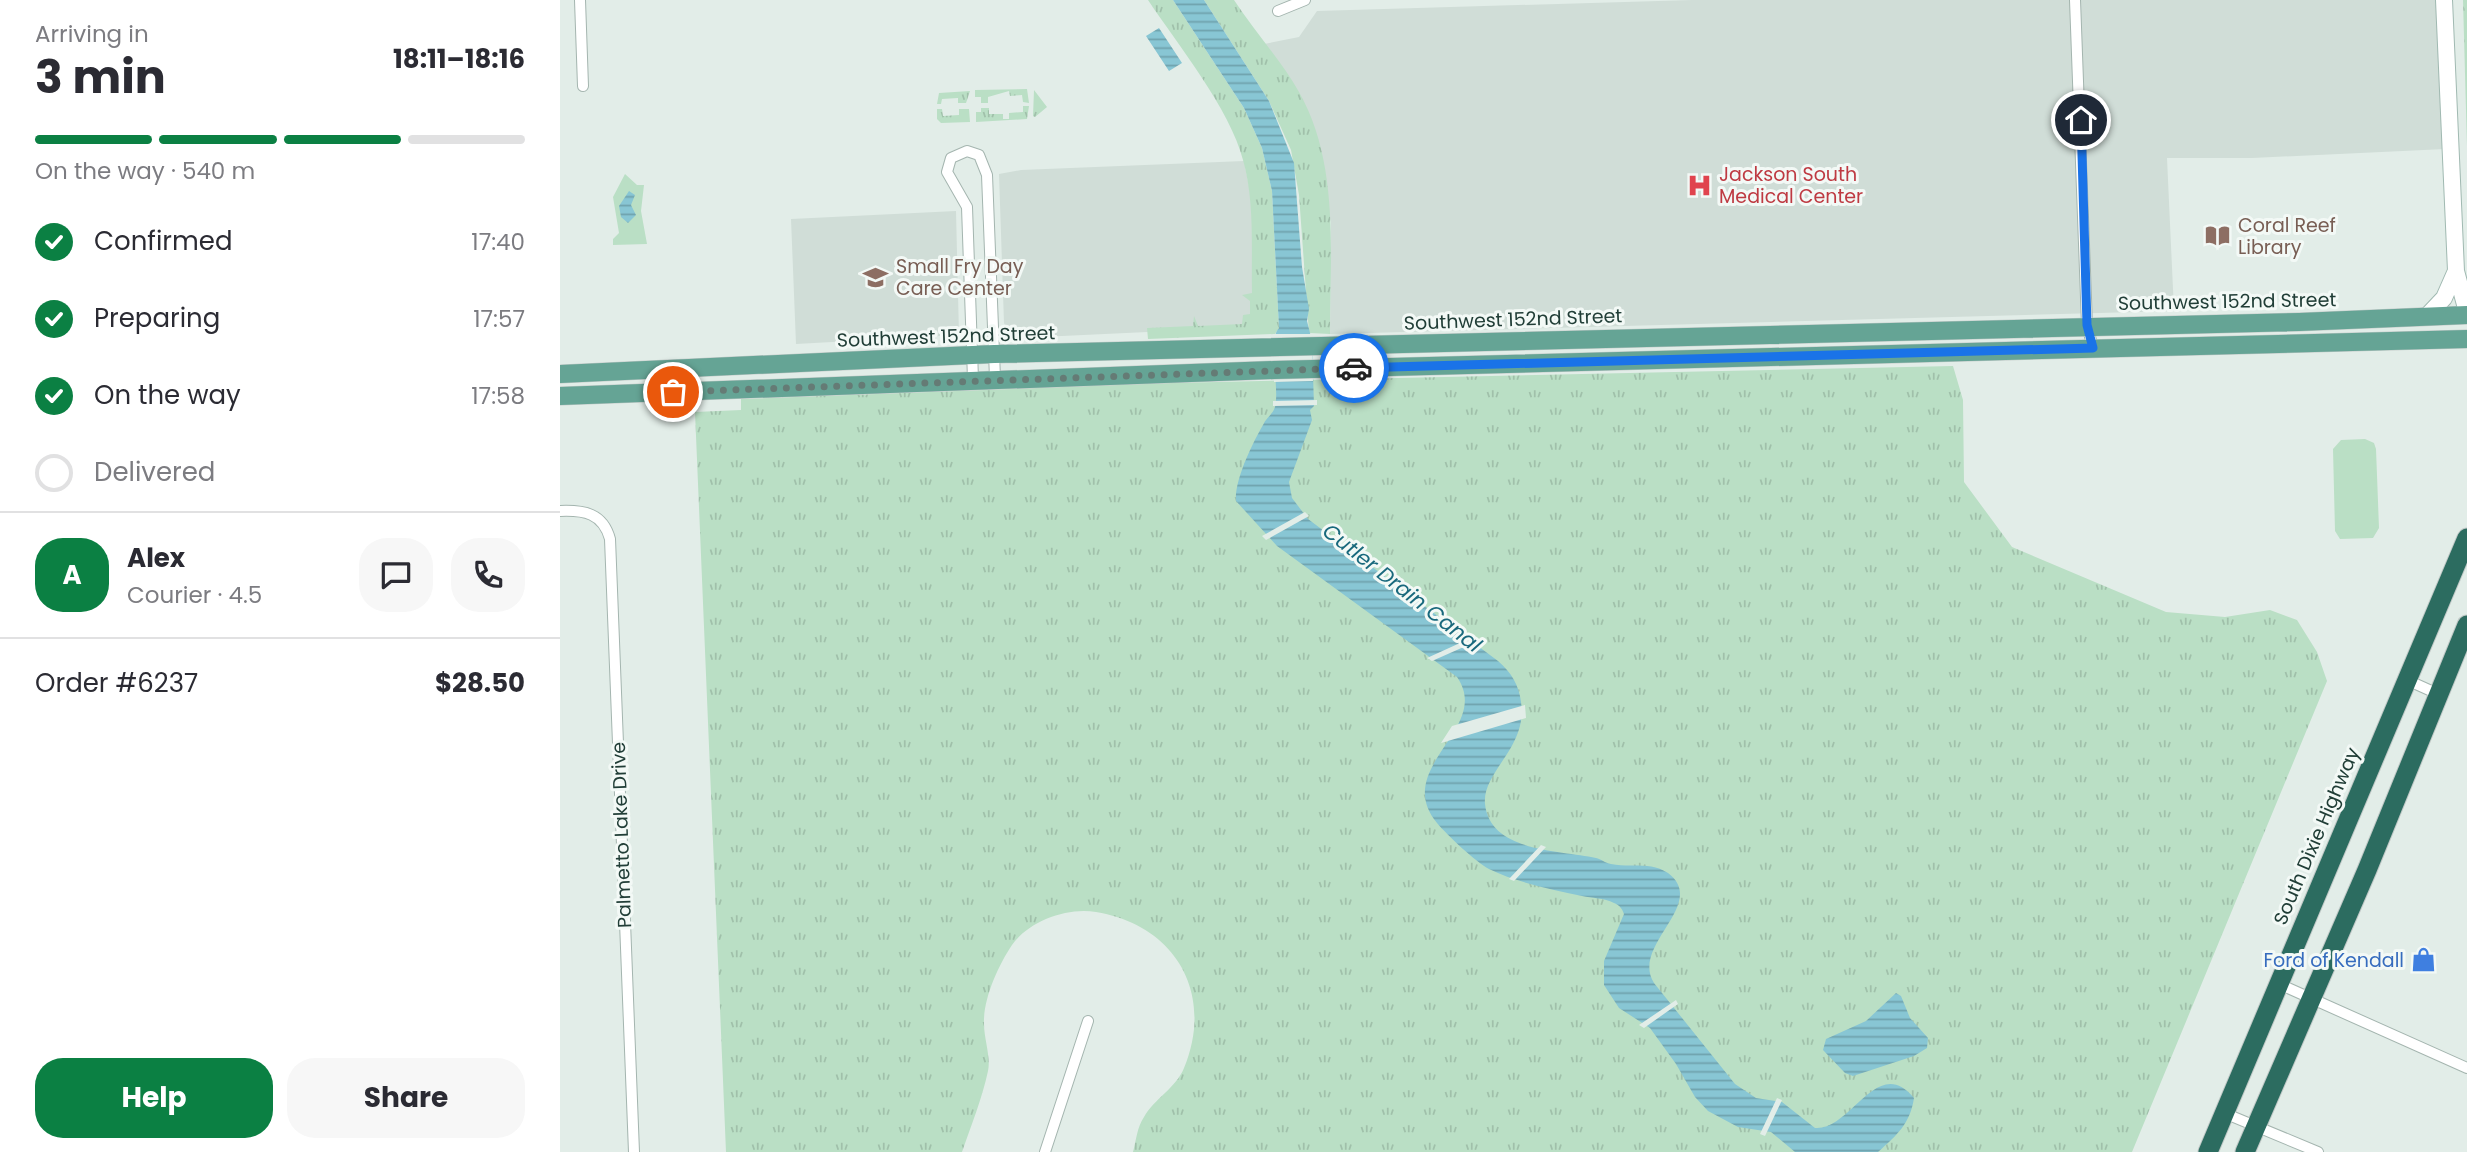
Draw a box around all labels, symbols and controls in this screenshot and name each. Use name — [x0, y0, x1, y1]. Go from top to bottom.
text: Arriving in — [35, 18, 149, 50]
text: 18:11–18:16 — [393, 41, 525, 77]
text: 3 min — [35, 45, 166, 109]
pin — [2051, 90, 2111, 150]
icon: home — [2062, 101, 2100, 139]
text: On the way · 540 m — [35, 155, 255, 187]
place label: Jackson South Medical Center — [1719, 161, 1863, 210]
hospital icon: Jackson South Medical Center — [1685, 171, 1713, 199]
place label: Coral Reef Library — [2238, 212, 2336, 261]
library icon: Coral Reef Library — [2204, 222, 2232, 250]
icon: check — [35, 223, 73, 261]
text: Confirmed — [94, 223, 232, 259]
text: 17:40 — [471, 226, 525, 258]
place label: Small Fry Day Care Center — [896, 253, 1024, 302]
school or university icon: Small Fry Day Care Center — [862, 263, 890, 291]
street label: Southwest 152nd Street — [2118, 286, 2337, 317]
icon: check — [35, 300, 73, 338]
text: Preparing — [94, 300, 220, 336]
street label: Southwest 152nd Street — [1403, 302, 1623, 337]
text: 17:57 — [473, 303, 525, 335]
street label: Southwest 152nd Street — [836, 319, 1056, 354]
courier — [1319, 333, 1389, 403]
icon: car — [1335, 349, 1373, 387]
pin — [643, 362, 703, 422]
icon: bag — [654, 373, 692, 411]
icon: check — [35, 377, 73, 415]
text: On the way — [94, 377, 241, 413]
text: 17:58 — [471, 380, 525, 412]
text: Delivered — [94, 454, 215, 490]
water label: Cutler Drain Canal — [1317, 516, 1489, 659]
button: chat — [359, 538, 433, 612]
button: phone — [451, 538, 525, 612]
text: Alex — [127, 540, 185, 576]
text: A — [62, 557, 82, 593]
text: Courier · 4.5 — [127, 579, 262, 611]
text: Order #6237 — [35, 665, 198, 701]
text: $28.50 — [435, 665, 525, 701]
street label: Palmetto Lake Drive — [605, 741, 638, 929]
street label: South Dixie Highway — [2267, 743, 2366, 929]
shop icon: Ford of Kendall — [2410, 946, 2438, 974]
place label: Ford of Kendall — [2263, 947, 2404, 974]
button: Help — [35, 1058, 273, 1138]
button: Share — [287, 1058, 525, 1138]

